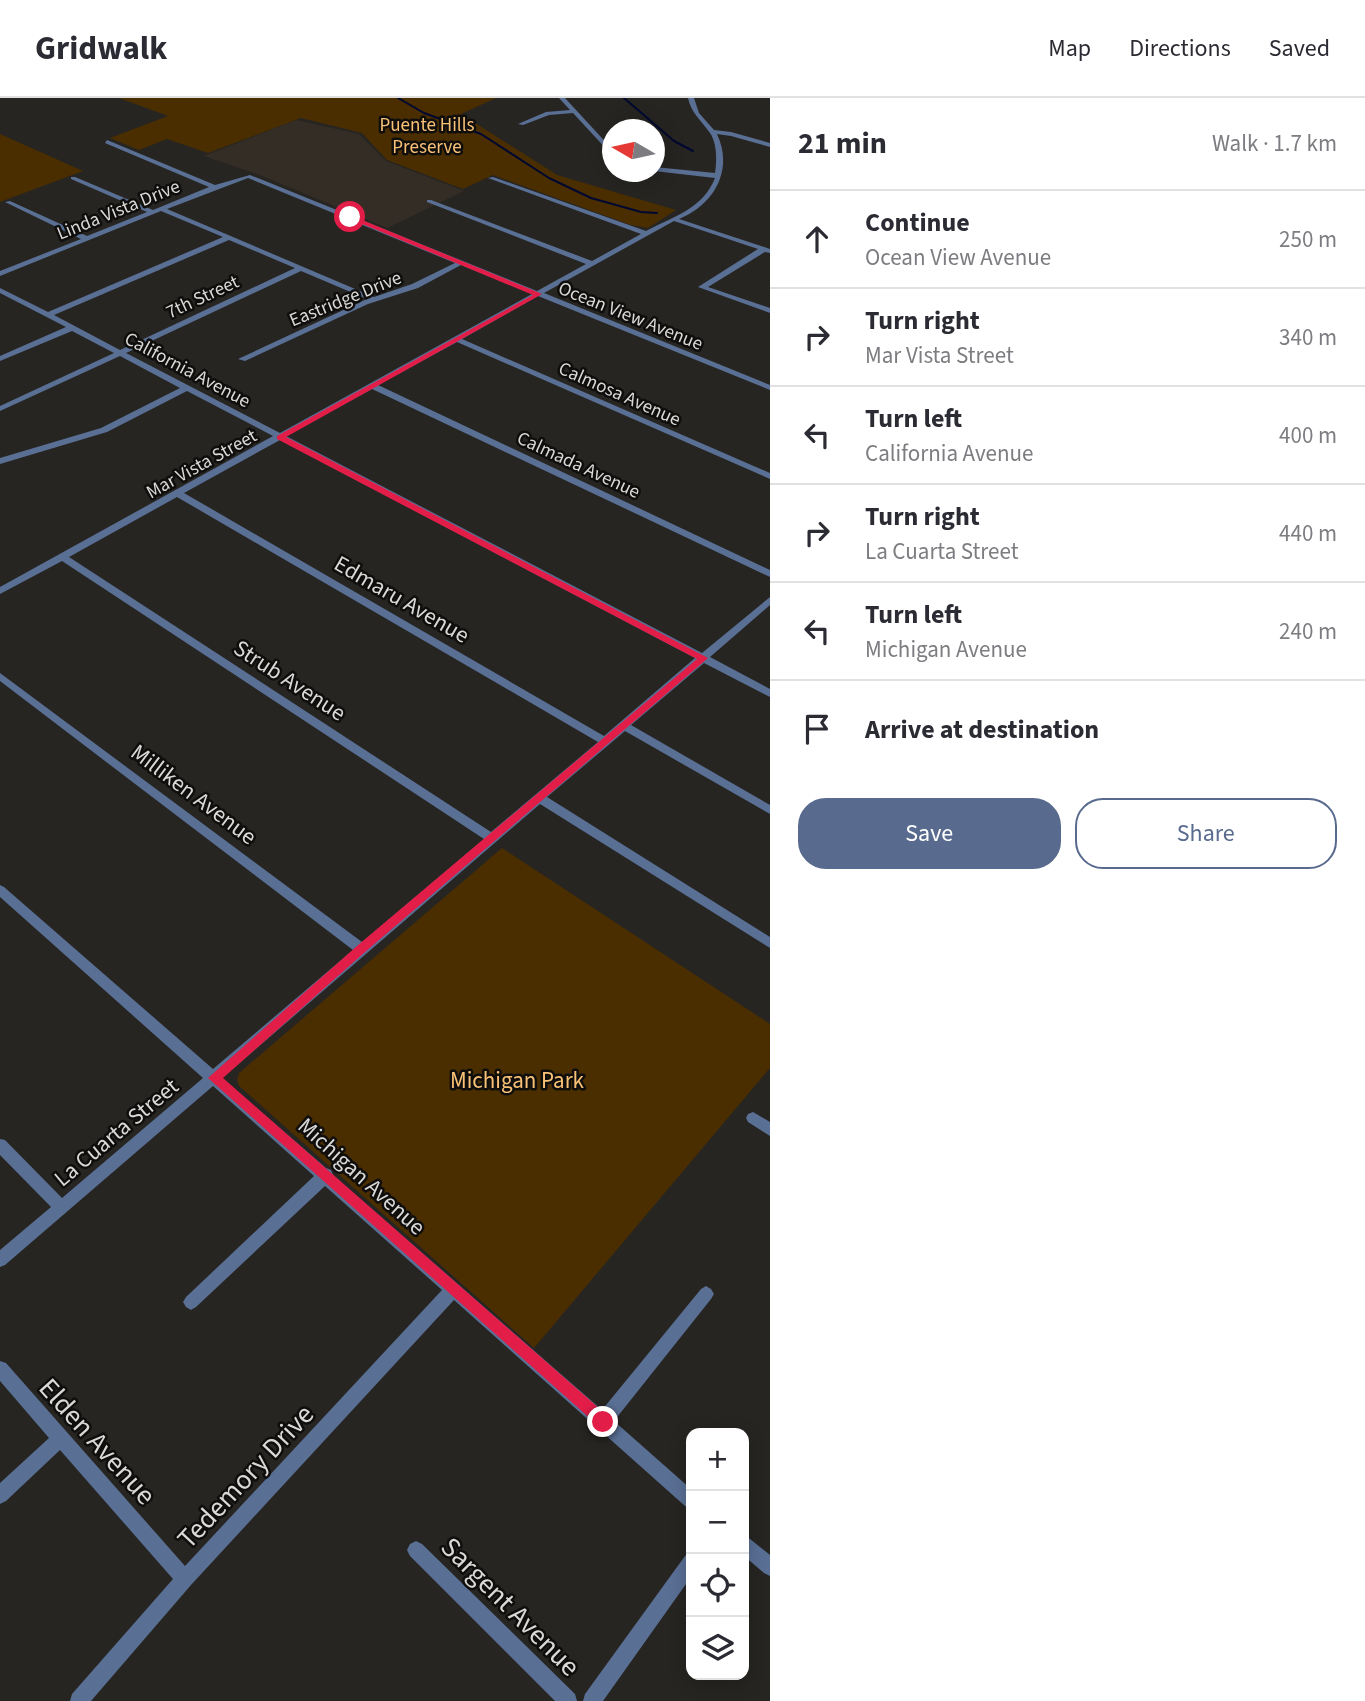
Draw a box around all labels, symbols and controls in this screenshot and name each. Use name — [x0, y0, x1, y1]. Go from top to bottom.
text: Gridwalk — [35, 25, 167, 72]
text: Map — [1048, 31, 1091, 66]
text: Directions — [1129, 31, 1231, 66]
text: Saved — [1269, 31, 1330, 66]
park label: Puente Hills Preserve — [379, 112, 475, 161]
north arrow — [602, 119, 665, 182]
text: 21 min — [798, 122, 887, 165]
text: Walk · 1.7 km — [1212, 127, 1337, 160]
street label: Linda Vista Drive — [53, 173, 184, 247]
route start — [334, 201, 365, 232]
text: Continue — [865, 204, 970, 241]
icon: ahead — [798, 220, 836, 258]
text: 250 m — [1279, 223, 1337, 256]
text: Ocean View Avenue — [865, 241, 1051, 274]
street label: Eastridge Drive — [285, 265, 406, 334]
street label: 7th Street — [162, 268, 244, 326]
street label: Ocean View Avenue — [554, 275, 707, 358]
text: Turn right — [865, 302, 980, 339]
icon: right — [798, 318, 836, 356]
text: 340 m — [1279, 321, 1337, 354]
street label: California Avenue — [120, 326, 255, 415]
text: Mar Vista Street — [865, 339, 1014, 372]
street label: Calmosa Avenue — [554, 355, 685, 433]
text: Turn left — [865, 400, 962, 437]
icon: left — [798, 416, 836, 454]
text: 400 m — [1279, 419, 1337, 452]
street label: Mar Vista Street — [141, 422, 262, 506]
street label: Calmada Avenue — [512, 425, 644, 506]
text: California Avenue — [865, 437, 1034, 470]
text: Turn right — [865, 498, 980, 535]
icon: right — [798, 514, 836, 552]
text: 440 m — [1279, 517, 1337, 550]
text: La Cuarta Street — [865, 535, 1018, 568]
street label: Edmaru Avenue — [328, 547, 476, 652]
text: Turn left — [865, 596, 962, 633]
icon: left — [798, 612, 836, 650]
text: 240 m — [1279, 615, 1337, 648]
street label: Strub Avenue — [227, 632, 352, 729]
text: Michigan Avenue — [865, 633, 1027, 666]
icon: arrive — [798, 710, 836, 748]
text: Arrive at destination — [865, 711, 1099, 748]
street label: Milliken Avenue — [124, 736, 264, 853]
button: Save — [798, 798, 1061, 869]
button: Share — [1075, 798, 1337, 869]
park label: Michigan Park — [450, 1064, 585, 1097]
street label: La Cuarta Street — [47, 1070, 186, 1194]
street label: Michigan Avenue — [290, 1110, 433, 1243]
street label: Elden Avenue — [29, 1369, 165, 1514]
street label: Tedemory Drive — [168, 1396, 323, 1558]
route end — [587, 1406, 618, 1437]
map controls — [686, 1428, 749, 1680]
button: + — [686, 1428, 749, 1491]
button: − — [686, 1491, 749, 1554]
street label: Sargent Avenue — [432, 1528, 589, 1685]
button: locate — [686, 1554, 749, 1617]
button: layers — [686, 1617, 749, 1680]

